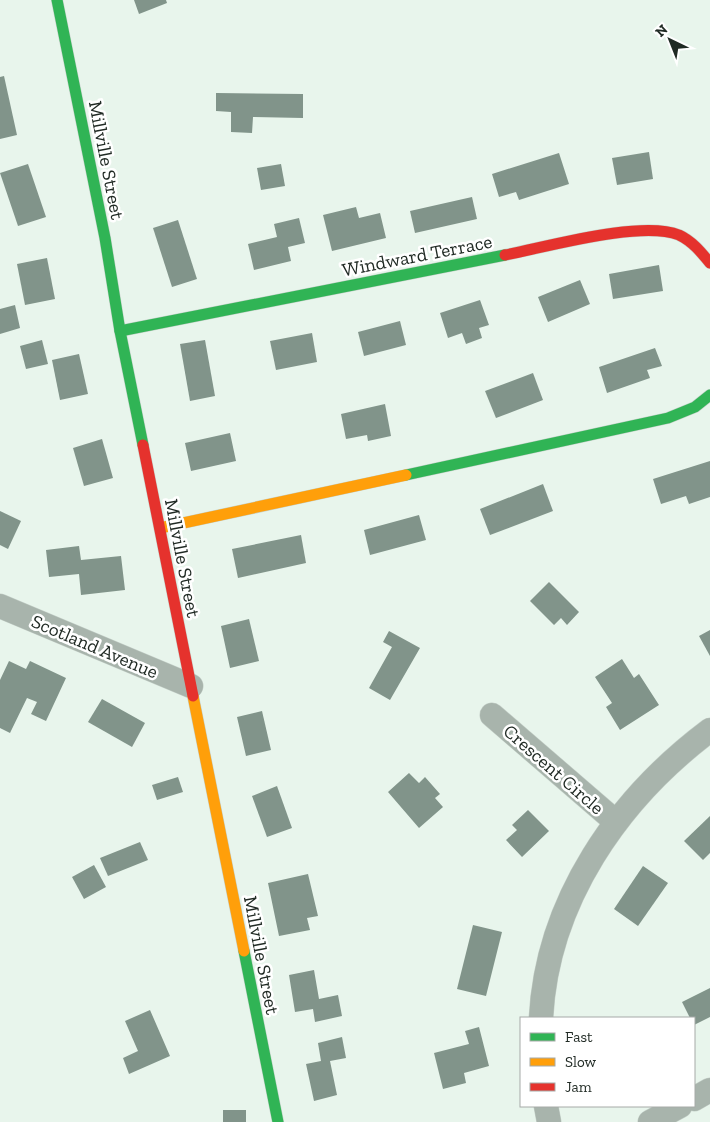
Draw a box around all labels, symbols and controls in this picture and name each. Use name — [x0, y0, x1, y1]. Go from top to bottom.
north arrow — [645, 15, 695, 65]
text: N — [652, 21, 671, 41]
street label: Millville Street — [84, 99, 129, 221]
street label: Windward Terrace — [340, 230, 494, 281]
street label: Millville Street — [160, 497, 205, 619]
street label: Scotland Avenue — [28, 609, 162, 683]
street label: Crescent Circle — [499, 719, 609, 819]
street label: Millville Street — [239, 894, 284, 1016]
legend — [520, 1017, 695, 1107]
text: Fast — [565, 1028, 593, 1046]
text: Slow — [565, 1053, 597, 1071]
text: Jam — [565, 1078, 592, 1096]

